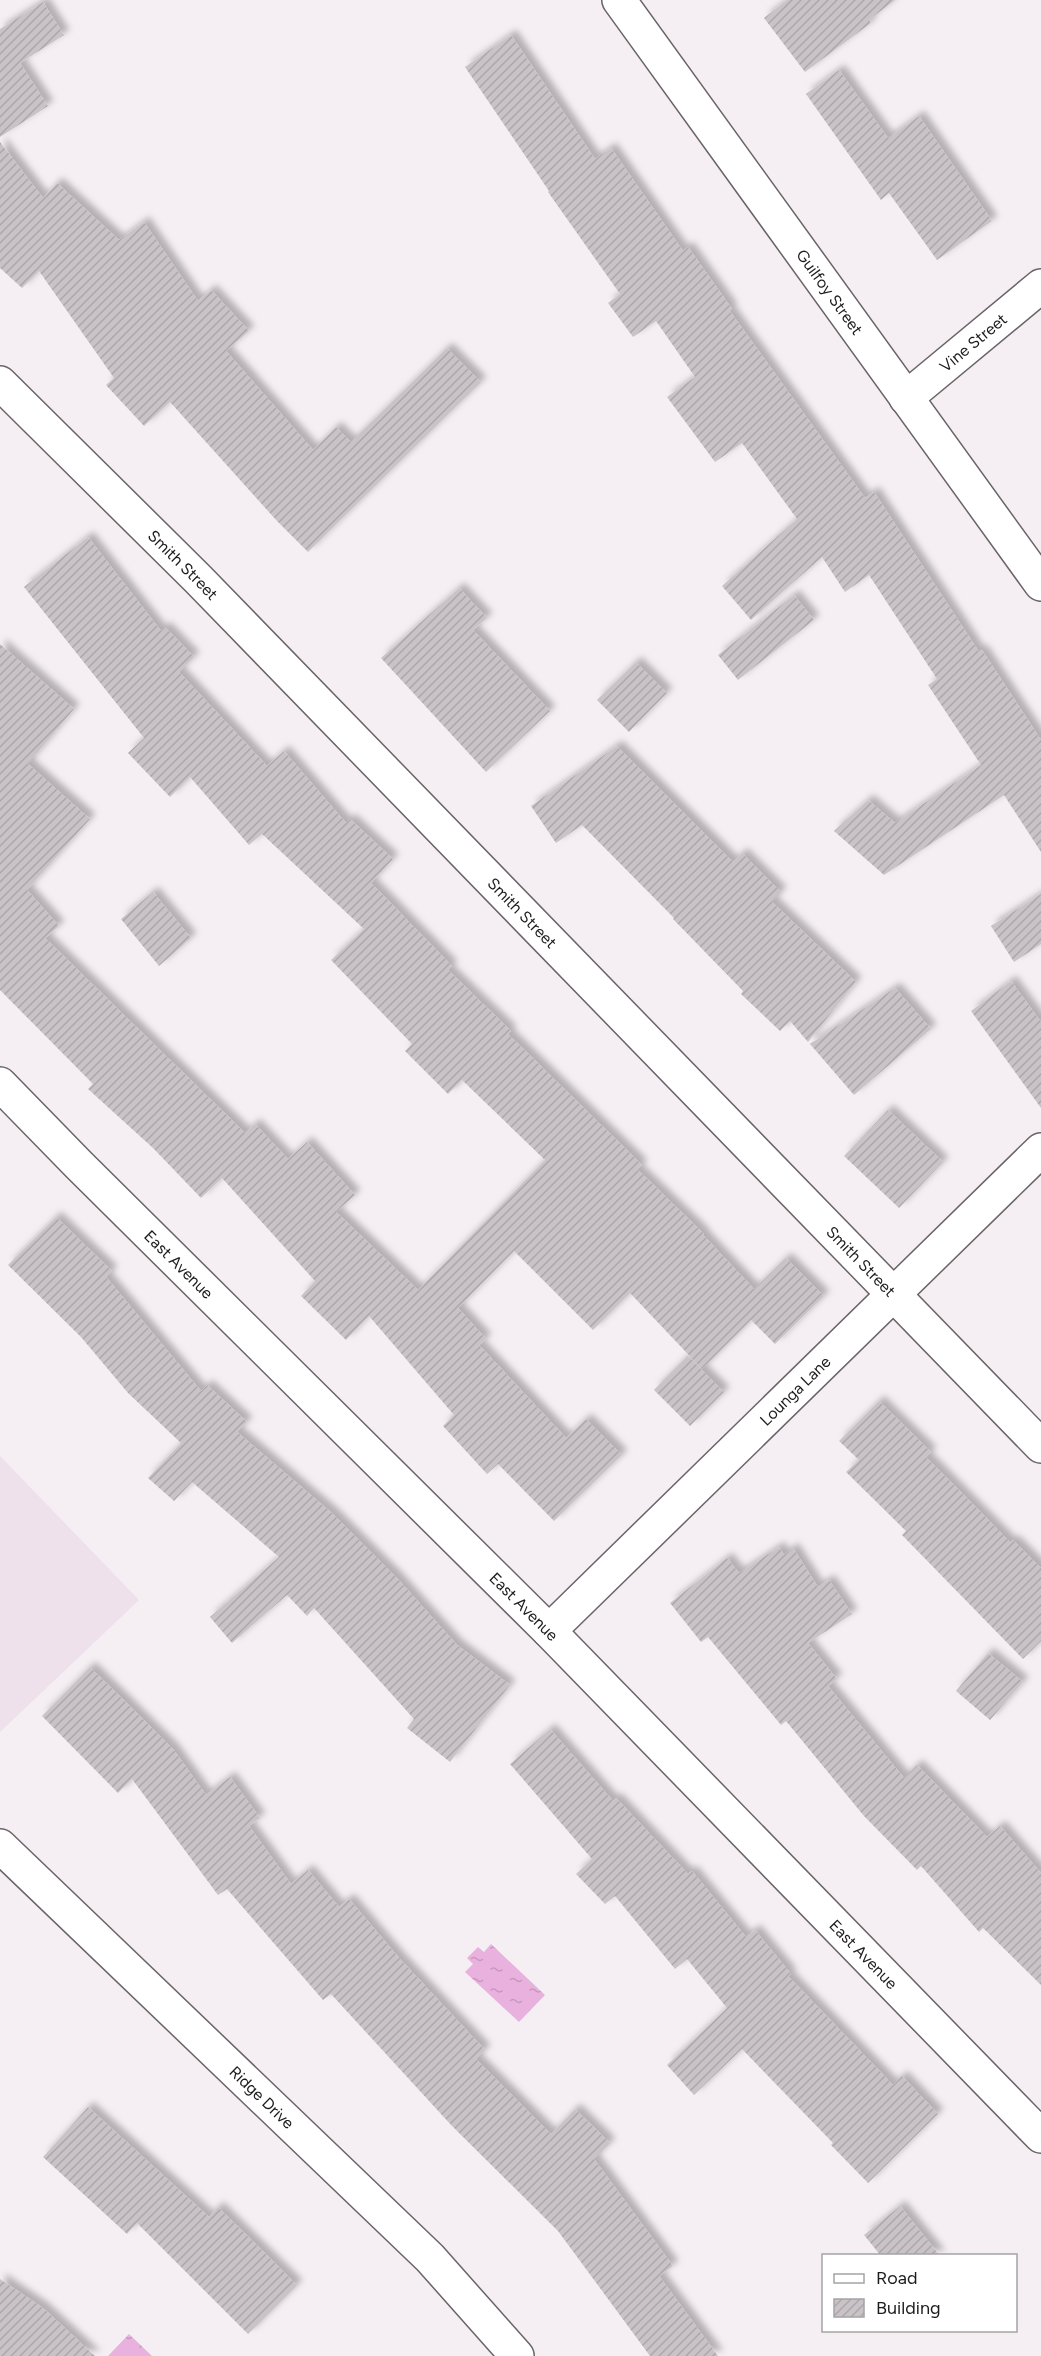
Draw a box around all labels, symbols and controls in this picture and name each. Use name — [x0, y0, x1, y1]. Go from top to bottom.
street label: Guilfoy Street — [792, 246, 867, 338]
street label: Vine Street — [936, 310, 1011, 376]
street label: Smith Street — [144, 526, 222, 604]
street label: Smith Street — [484, 874, 561, 952]
street label: Smith Street — [822, 1222, 899, 1301]
street label: East Avenue — [140, 1226, 217, 1303]
street label: Lounga Lane — [756, 1352, 835, 1430]
street label: East Avenue — [485, 1569, 562, 1645]
street label: East Avenue — [825, 1916, 902, 1993]
street label: Ridge Drive — [225, 2062, 298, 2133]
legend — [822, 2254, 1017, 2332]
text: Road — [876, 2267, 917, 2289]
text: Building — [876, 2297, 941, 2319]

